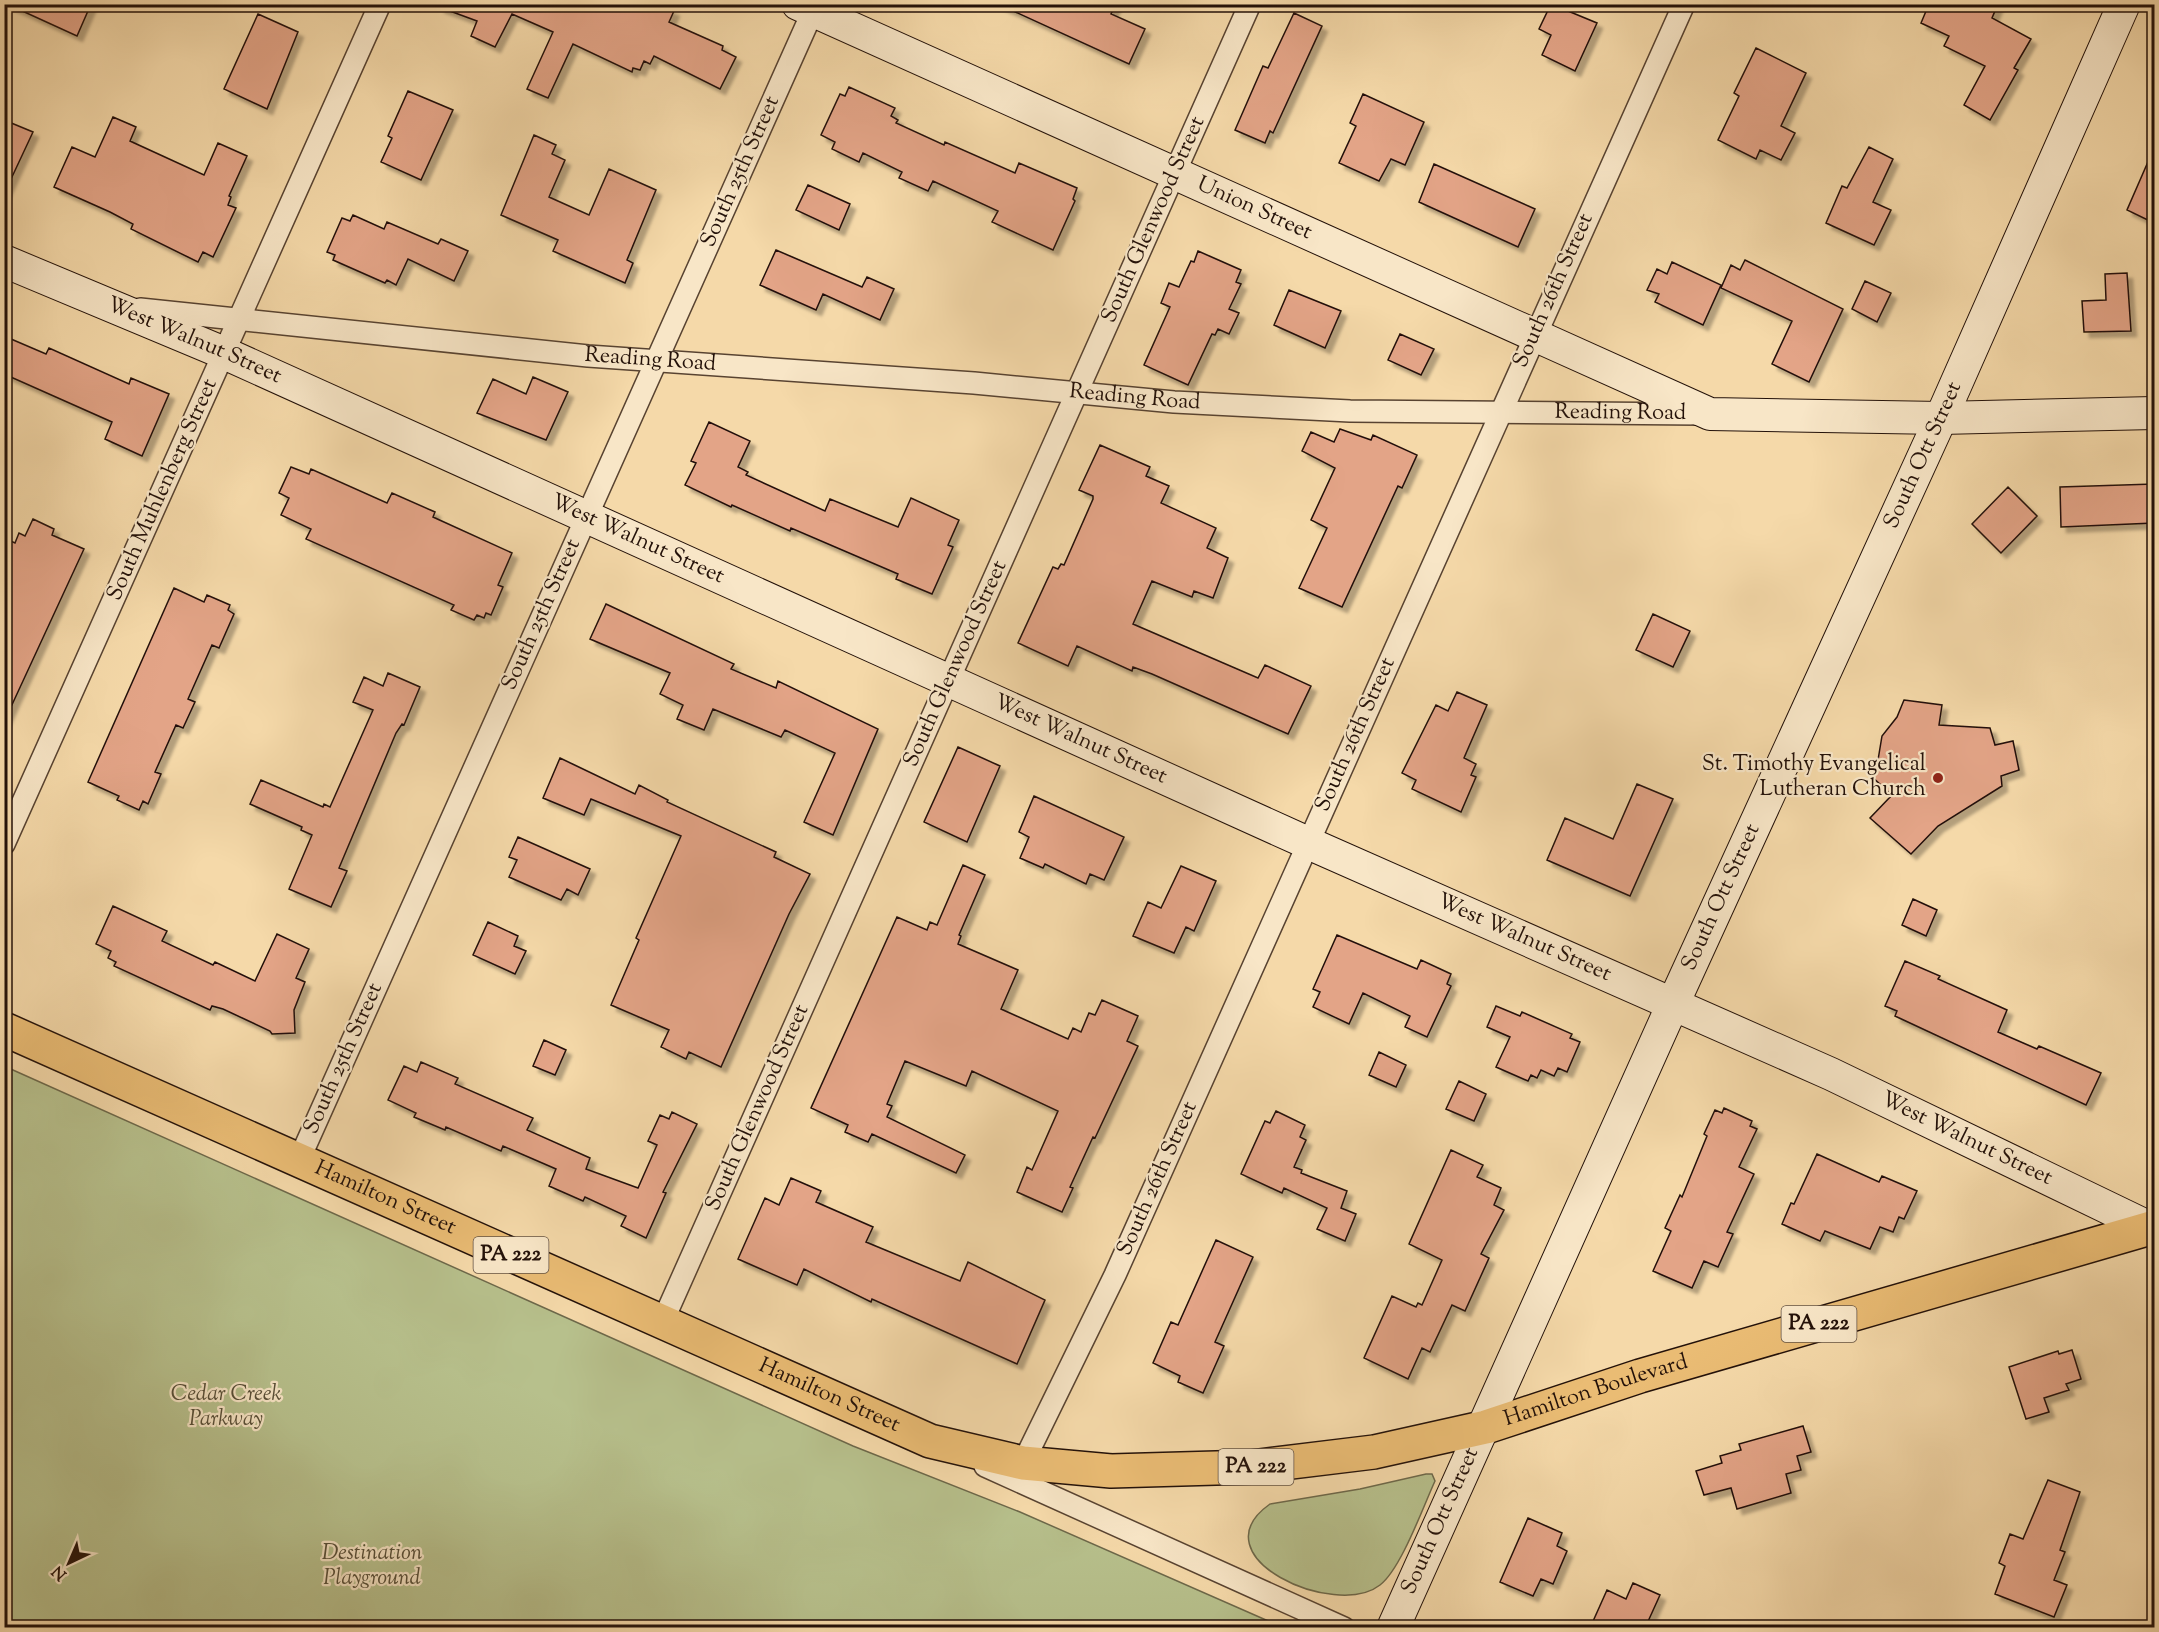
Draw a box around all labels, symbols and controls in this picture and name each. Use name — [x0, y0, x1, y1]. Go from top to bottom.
street label: South 25th Street — [693, 91, 789, 253]
street label: South Glenwood Street — [1094, 111, 1214, 328]
street label: Union Street — [1191, 169, 1317, 249]
street label: South 26th Street — [1506, 208, 1603, 373]
street label: West Walnut Street — [101, 290, 287, 393]
street label: Reading Road — [584, 340, 717, 381]
street label: South Muhlenberg Street — [100, 373, 227, 606]
street label: Reading Road — [1068, 376, 1201, 419]
street label: South Ott Street — [1876, 376, 1971, 534]
street label: Reading Road — [1554, 397, 1686, 430]
street label: West Walnut Street — [545, 487, 730, 593]
street label: South 25th Street — [494, 534, 590, 696]
street label: South Glenwood Street — [896, 555, 1016, 772]
street label: South 26th Street — [1308, 652, 1405, 817]
street label: West Walnut Street — [988, 687, 1173, 793]
place label: St. Timothy Evangelical Lutheran Church — [1702, 749, 1926, 806]
marker: St. Timothy Evangelical Lutheran Church — [1931, 771, 1945, 785]
street label: South Ott Street — [1674, 818, 1769, 976]
street label: West Walnut Street — [1432, 886, 1616, 991]
street label: South 25th Street — [296, 978, 392, 1140]
street label: South Glenwood Street — [698, 999, 818, 1216]
street label: West Walnut Street — [1875, 1084, 2058, 1195]
street label: South 26th Street — [1110, 1096, 1207, 1261]
street label: Hamilton Street — [309, 1153, 461, 1244]
road number: PA 222 — [474, 1237, 548, 1273]
road number: PA 222 — [1782, 1306, 1856, 1342]
street label: Hamilton Boulevard — [1500, 1347, 1692, 1436]
street label: Hamilton Street — [753, 1351, 905, 1442]
park label: Cedar Creek Parkway — [171, 1379, 281, 1436]
street label: South Ott Street — [1394, 1442, 1488, 1600]
road number: PA 222 — [1218, 1449, 1294, 1485]
north arrow — [39, 1533, 99, 1593]
park label: Destination Playground — [322, 1538, 423, 1595]
text: N — [48, 1559, 73, 1585]

